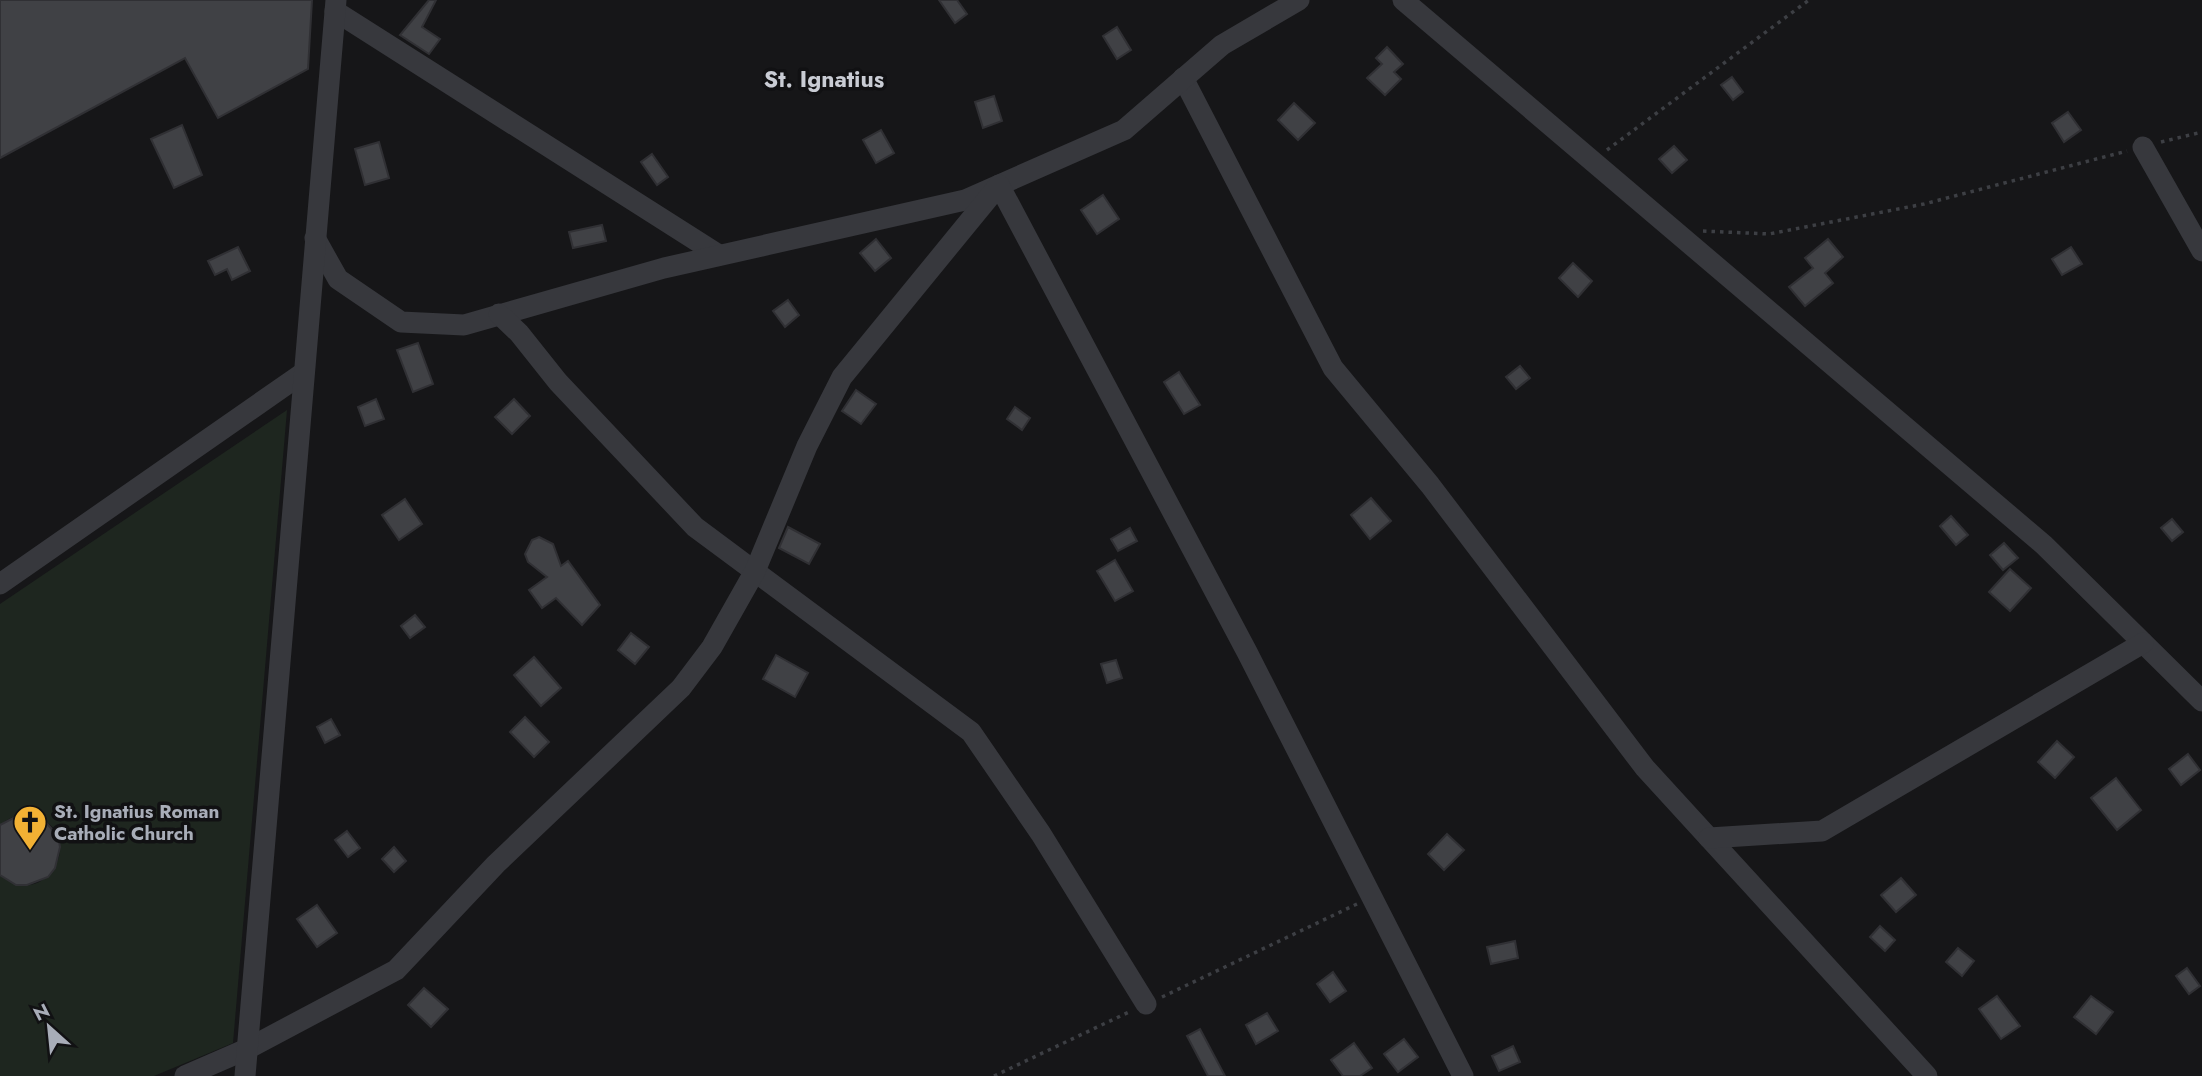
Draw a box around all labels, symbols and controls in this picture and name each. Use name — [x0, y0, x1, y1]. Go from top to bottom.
district label: St. Ignatius — [764, 62, 884, 96]
place label: St. Ignatius Roman Catholic Church — [54, 798, 219, 847]
church icon: St. Ignatius Roman Catholic Church — [11, 803, 49, 852]
north arrow — [14, 992, 84, 1062]
text: N — [29, 997, 54, 1028]

